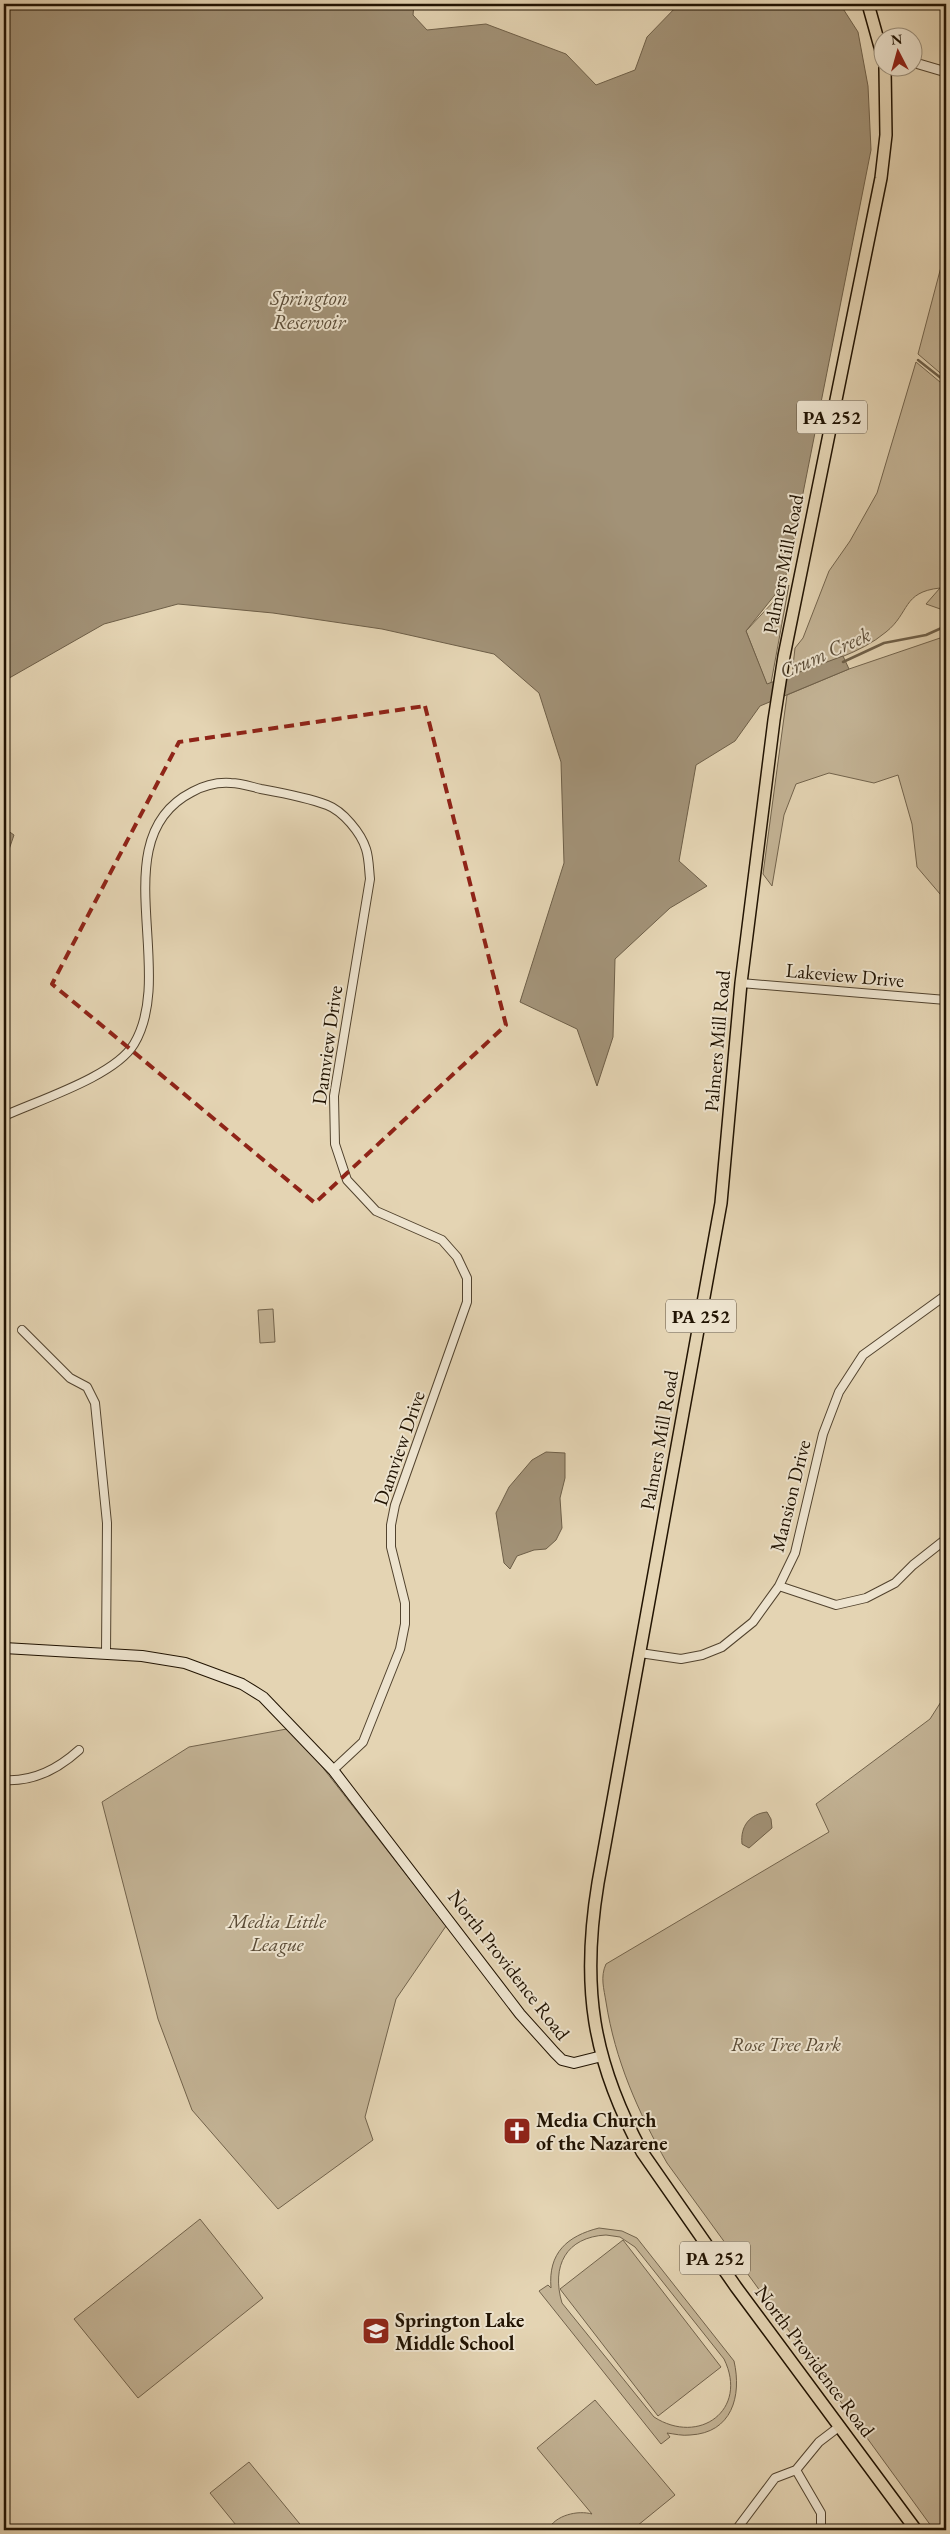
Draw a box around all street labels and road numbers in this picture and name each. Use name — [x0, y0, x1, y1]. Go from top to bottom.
road number: PA 252 — [797, 401, 867, 434]
street label: Palmers Mill Road — [757, 491, 809, 636]
street label: Lakeview Drive — [785, 957, 905, 993]
street label: Palmers Mill Road — [698, 968, 736, 1113]
street label: Damview Drive — [306, 984, 348, 1106]
road number: PA 252 — [666, 1300, 736, 1332]
street label: Palmers Mill Road — [634, 1367, 684, 1512]
street label: Damview Drive — [367, 1387, 431, 1509]
street label: Mansion Drive — [764, 1437, 817, 1555]
street label: North Providence Road — [442, 1885, 576, 2046]
road number: PA 252 — [680, 2242, 750, 2274]
street label: North Providence Road — [749, 2280, 881, 2443]

